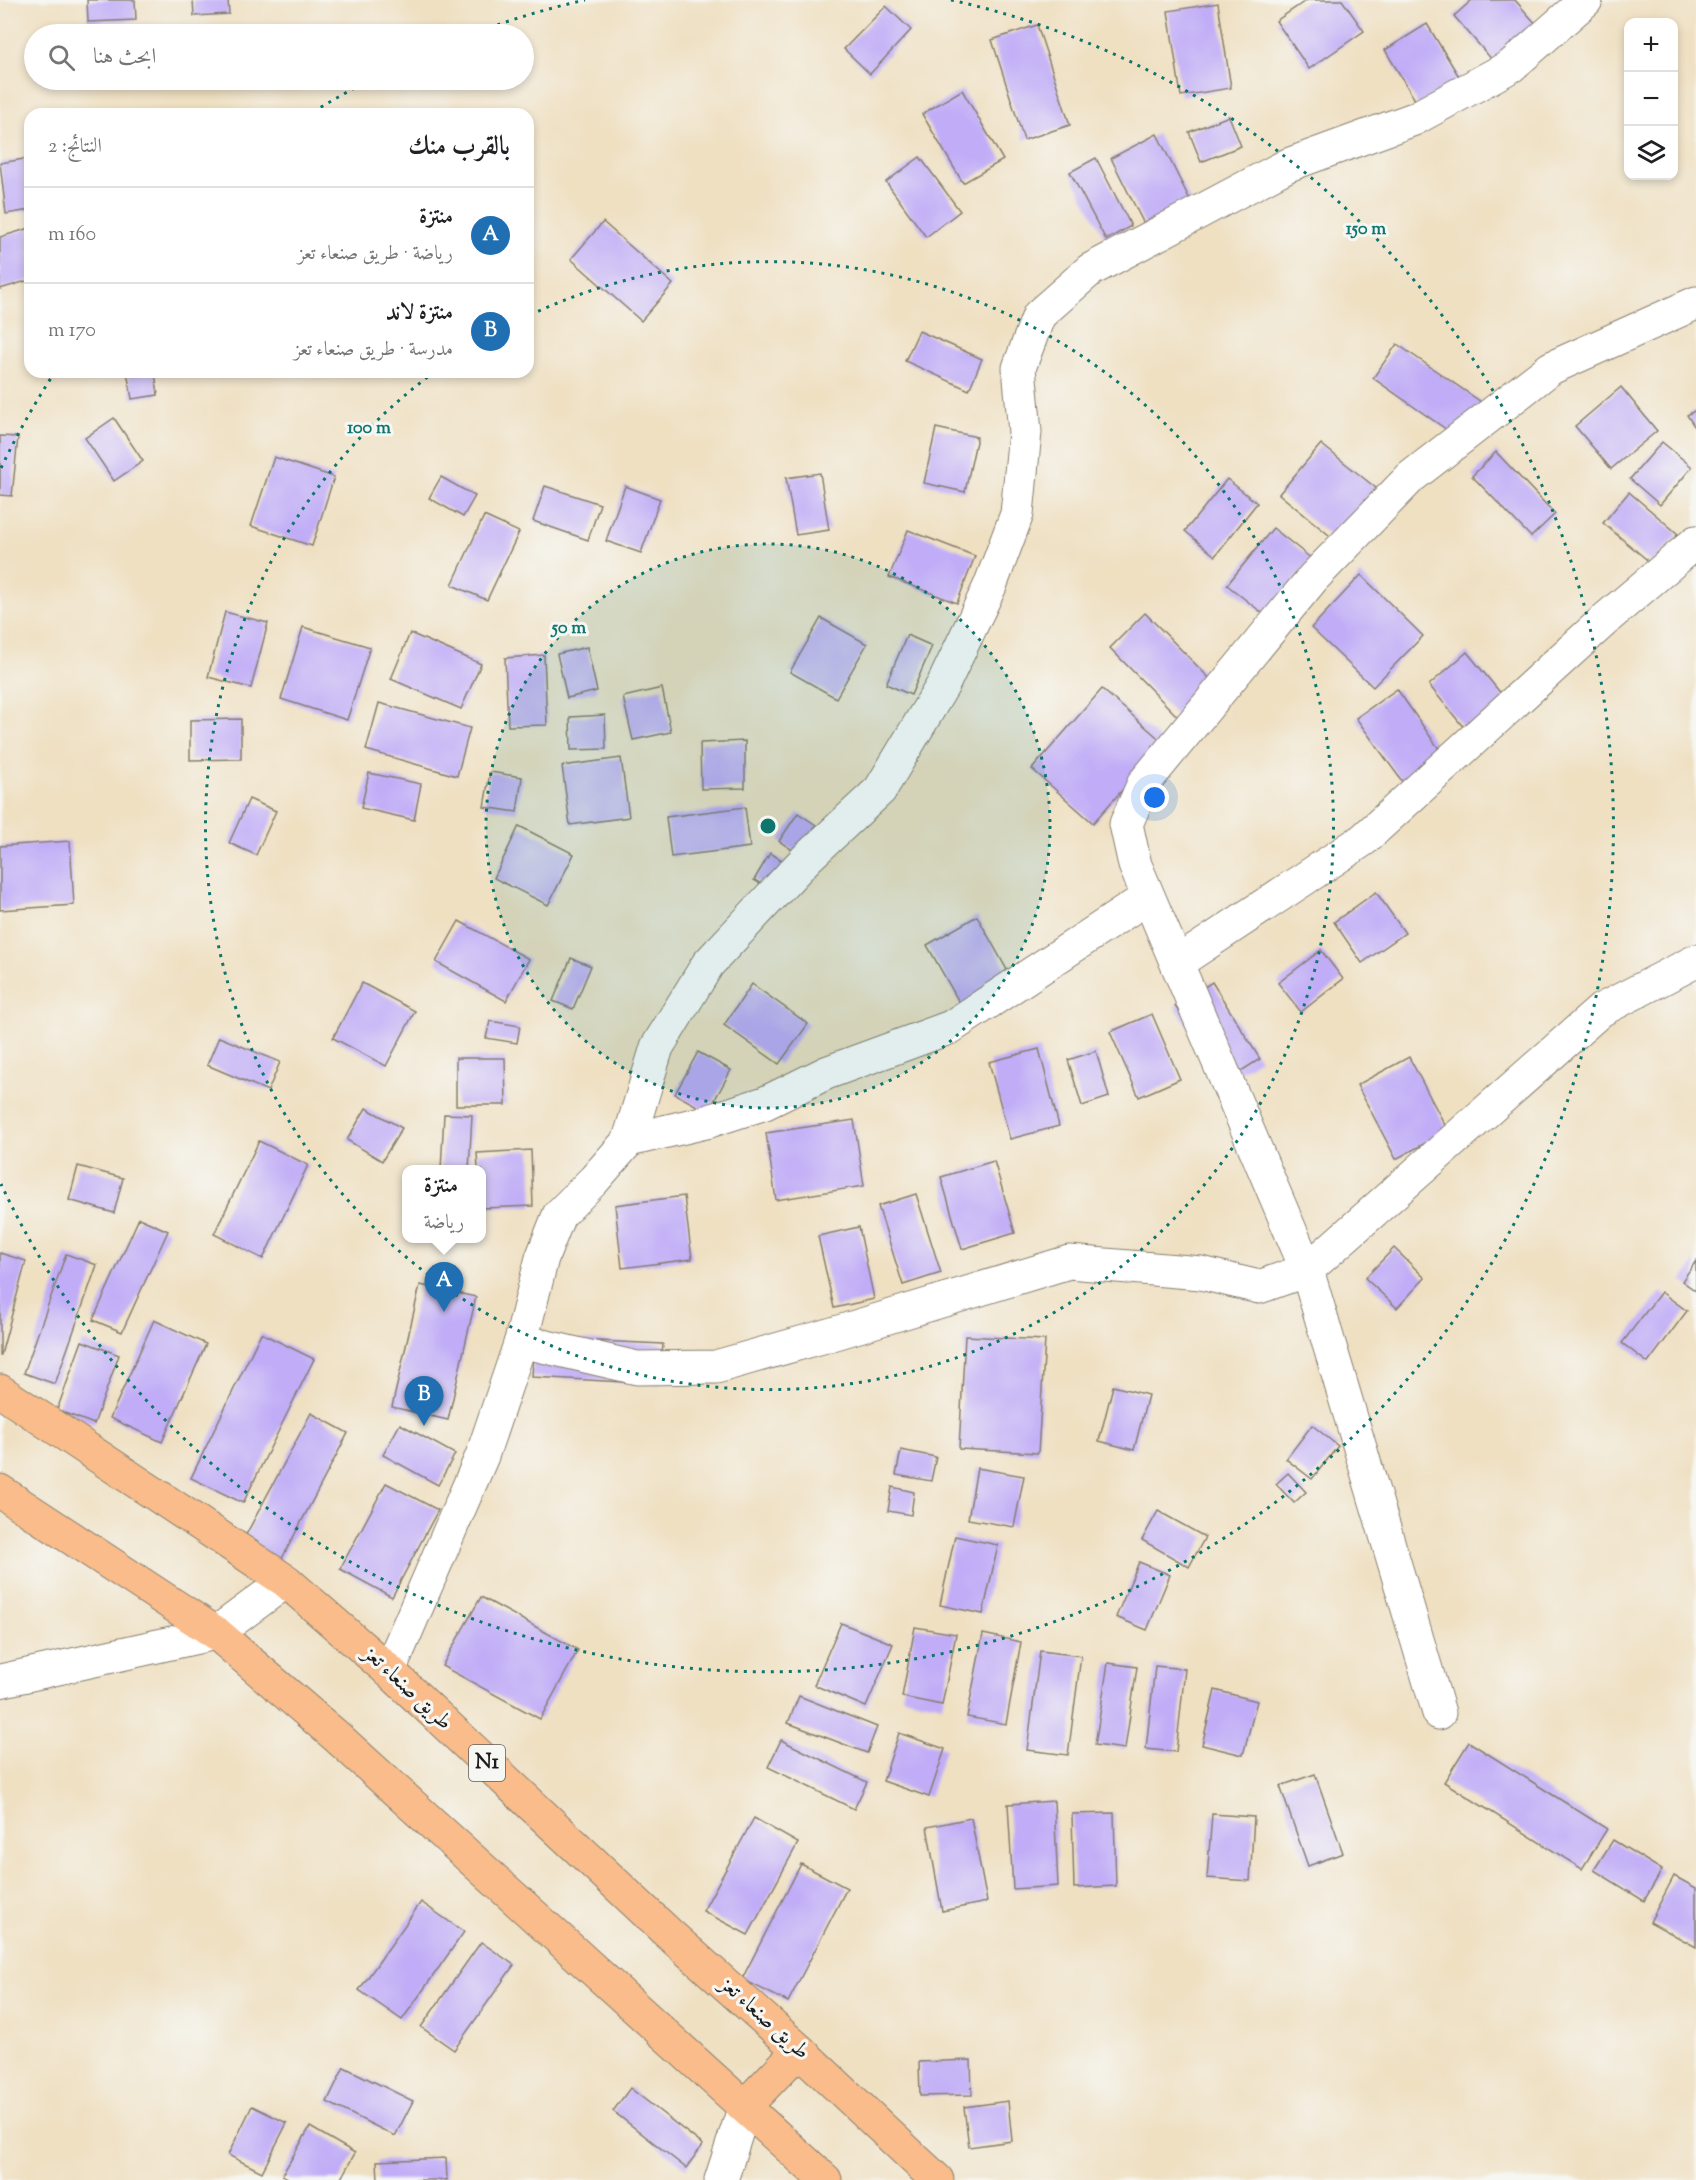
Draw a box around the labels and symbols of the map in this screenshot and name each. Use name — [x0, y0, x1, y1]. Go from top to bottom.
text: 150 m — [1346, 217, 1386, 243]
text: 100 m — [347, 416, 391, 442]
text: 50 m — [550, 616, 586, 642]
your location — [1140, 783, 1169, 812]
centre of rings — [758, 816, 778, 836]
pin: A — [424, 1262, 464, 1312]
pin: B — [404, 1376, 444, 1426]
street label: طريق صنعاء تعز — [354, 1638, 459, 1739]
road number: N1 — [469, 1745, 505, 1781]
street label: طريق صنعاء تعز — [710, 1968, 816, 2068]

